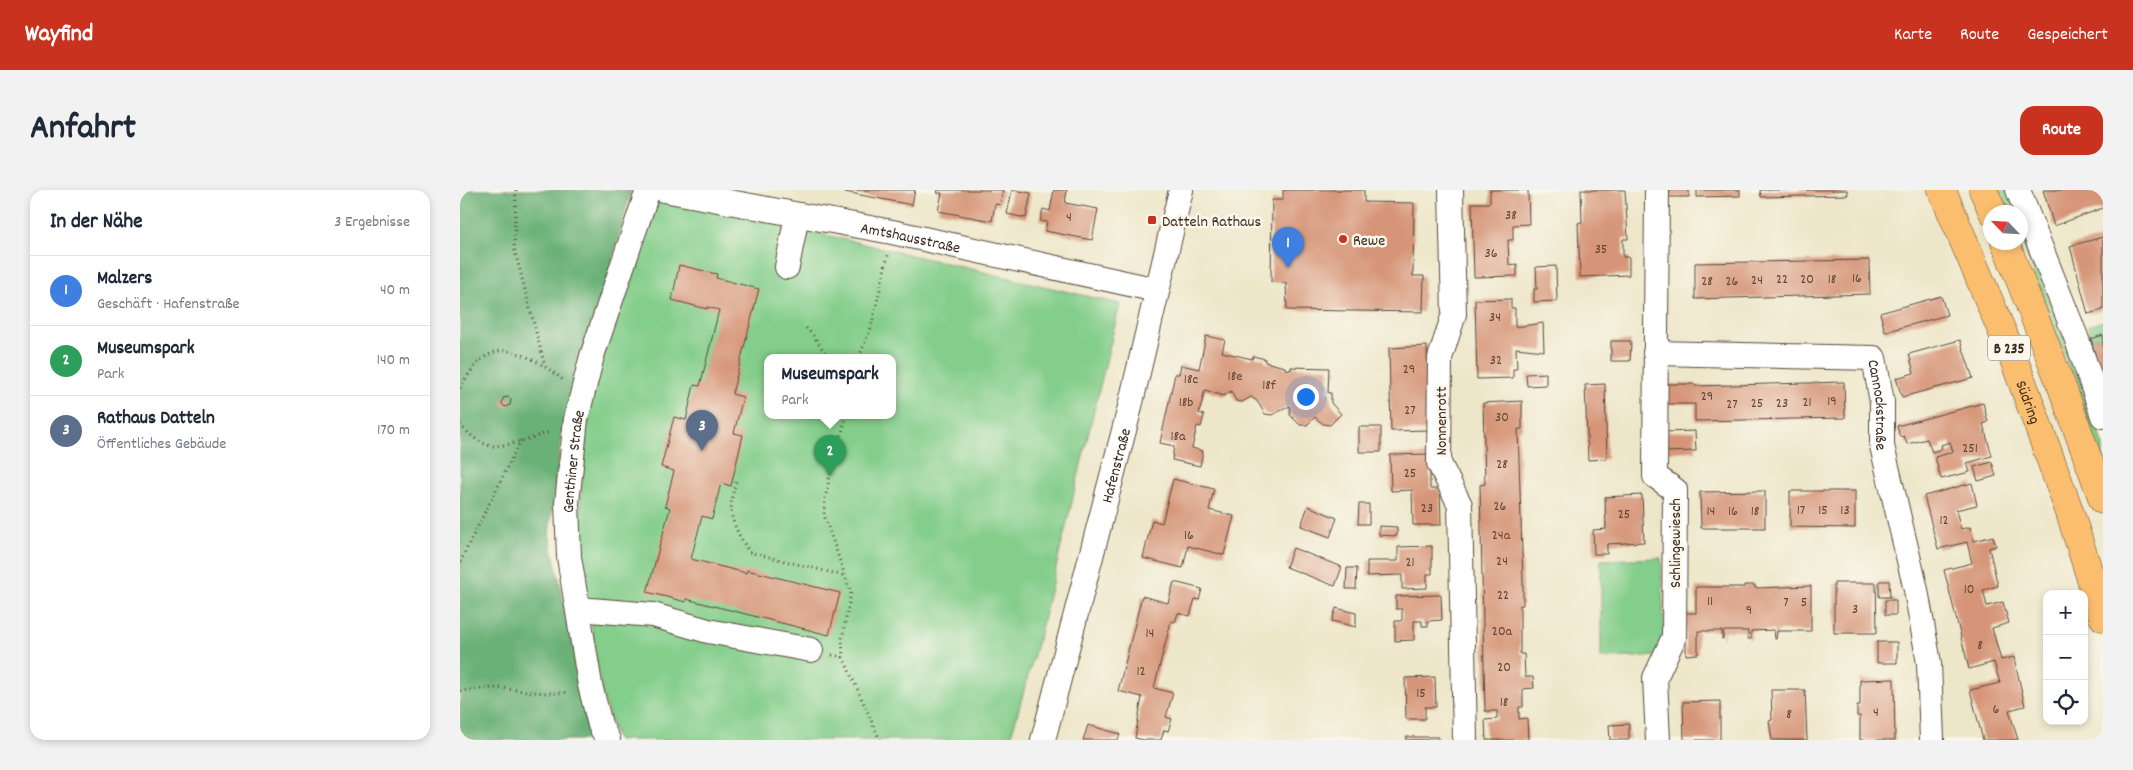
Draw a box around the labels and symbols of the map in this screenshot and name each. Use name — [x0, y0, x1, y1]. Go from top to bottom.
north arrow — [1983, 205, 2028, 250]
house number: 38 — [1505, 206, 1517, 226]
house number: 4 — [1066, 208, 1072, 228]
place label: Datteln Rathaus — [1162, 211, 1261, 234]
marker: Datteln Rathaus — [1146, 214, 1158, 226]
street label: Amtshausstraße — [858, 217, 962, 261]
pin: 1 — [1272, 227, 1304, 268]
place label: Rewe — [1353, 230, 1385, 253]
marker: Rewe — [1337, 233, 1349, 245]
house number: 35 — [1595, 240, 1607, 260]
house number: 36 — [1484, 244, 1498, 264]
house number: 16 — [1852, 269, 1862, 289]
house number: 22 — [1776, 270, 1788, 290]
house number: 20 — [1800, 270, 1814, 290]
house number: 18 — [1828, 270, 1837, 290]
house number: 24 — [1751, 271, 1763, 291]
house number: 28 — [1701, 272, 1713, 292]
house number: 26 — [1726, 272, 1739, 292]
house number: 34 — [1489, 308, 1501, 328]
road number: B 235 — [1988, 336, 2030, 360]
house number: 32 — [1490, 351, 1502, 371]
street label: Cannockstraße — [1860, 358, 1892, 453]
house number: 29 — [1403, 360, 1415, 380]
house number: 18e — [1228, 367, 1242, 387]
house number: 18c — [1184, 370, 1199, 390]
house number: 18f — [1262, 376, 1277, 396]
street label: Südring — [2008, 378, 2045, 427]
your location — [1293, 384, 1319, 410]
street label: Nonnenrott — [1431, 386, 1454, 456]
house number: 29 — [1701, 387, 1713, 407]
house number: 19 — [1827, 392, 1837, 412]
house number: 18b — [1179, 393, 1193, 413]
house number: 21 — [1802, 393, 1812, 413]
house number: 25 — [1751, 394, 1763, 414]
house number: 23 — [1776, 394, 1788, 414]
house number: 27 — [1726, 395, 1738, 415]
house number: 27 — [1404, 401, 1416, 421]
street label: Genthiner Straße — [558, 408, 592, 513]
house number: 30 — [1495, 408, 1509, 428]
pin: 3 — [686, 410, 718, 451]
street label: Hafenstraße — [1096, 426, 1138, 506]
house number: 18a — [1170, 427, 1186, 447]
pin: 2 — [814, 435, 846, 476]
house number: 251 — [1962, 439, 1978, 459]
house number: 28 — [1496, 455, 1508, 475]
house number: 25 — [1404, 464, 1416, 484]
house number: 26 — [1494, 497, 1507, 517]
street label: Schlingewiesch — [1665, 498, 1688, 588]
house number: 23 — [1421, 499, 1433, 519]
house number: 17 — [1797, 501, 1805, 521]
house number: 15 — [1818, 501, 1828, 521]
house number: 13 — [1840, 501, 1850, 521]
house number: 14 — [1707, 502, 1715, 522]
house number: 16 — [1728, 502, 1738, 522]
house number: 18 — [1751, 502, 1760, 522]
house number: 25 — [1618, 505, 1630, 525]
house number: 12 — [1939, 511, 1949, 531]
house number: 16 — [1184, 526, 1194, 546]
house number: 24a — [1492, 526, 1511, 546]
house number: 24 — [1496, 552, 1508, 572]
house number: 21 — [1405, 553, 1415, 573]
house number: 10 — [1964, 580, 1974, 600]
house number: 22 — [1497, 586, 1509, 606]
house number: 11 — [1707, 592, 1713, 612]
house number: 7 — [1783, 593, 1789, 613]
house number: 5 — [1801, 593, 1807, 613]
house number: 3 — [1852, 600, 1858, 620]
house number: 9 — [1746, 601, 1752, 621]
house number: 20a — [1492, 622, 1513, 642]
house number: 14 — [1146, 624, 1154, 644]
house number: 8 — [1977, 636, 1983, 656]
house number: 20 — [1497, 658, 1511, 678]
house number: 12 — [1136, 662, 1146, 682]
house number: 15 — [1416, 684, 1426, 704]
house number: 18 — [1500, 693, 1509, 713]
house number: 6 — [1993, 700, 2000, 720]
house number: 4 — [1873, 703, 1879, 723]
house number: 8 — [1786, 705, 1792, 725]

